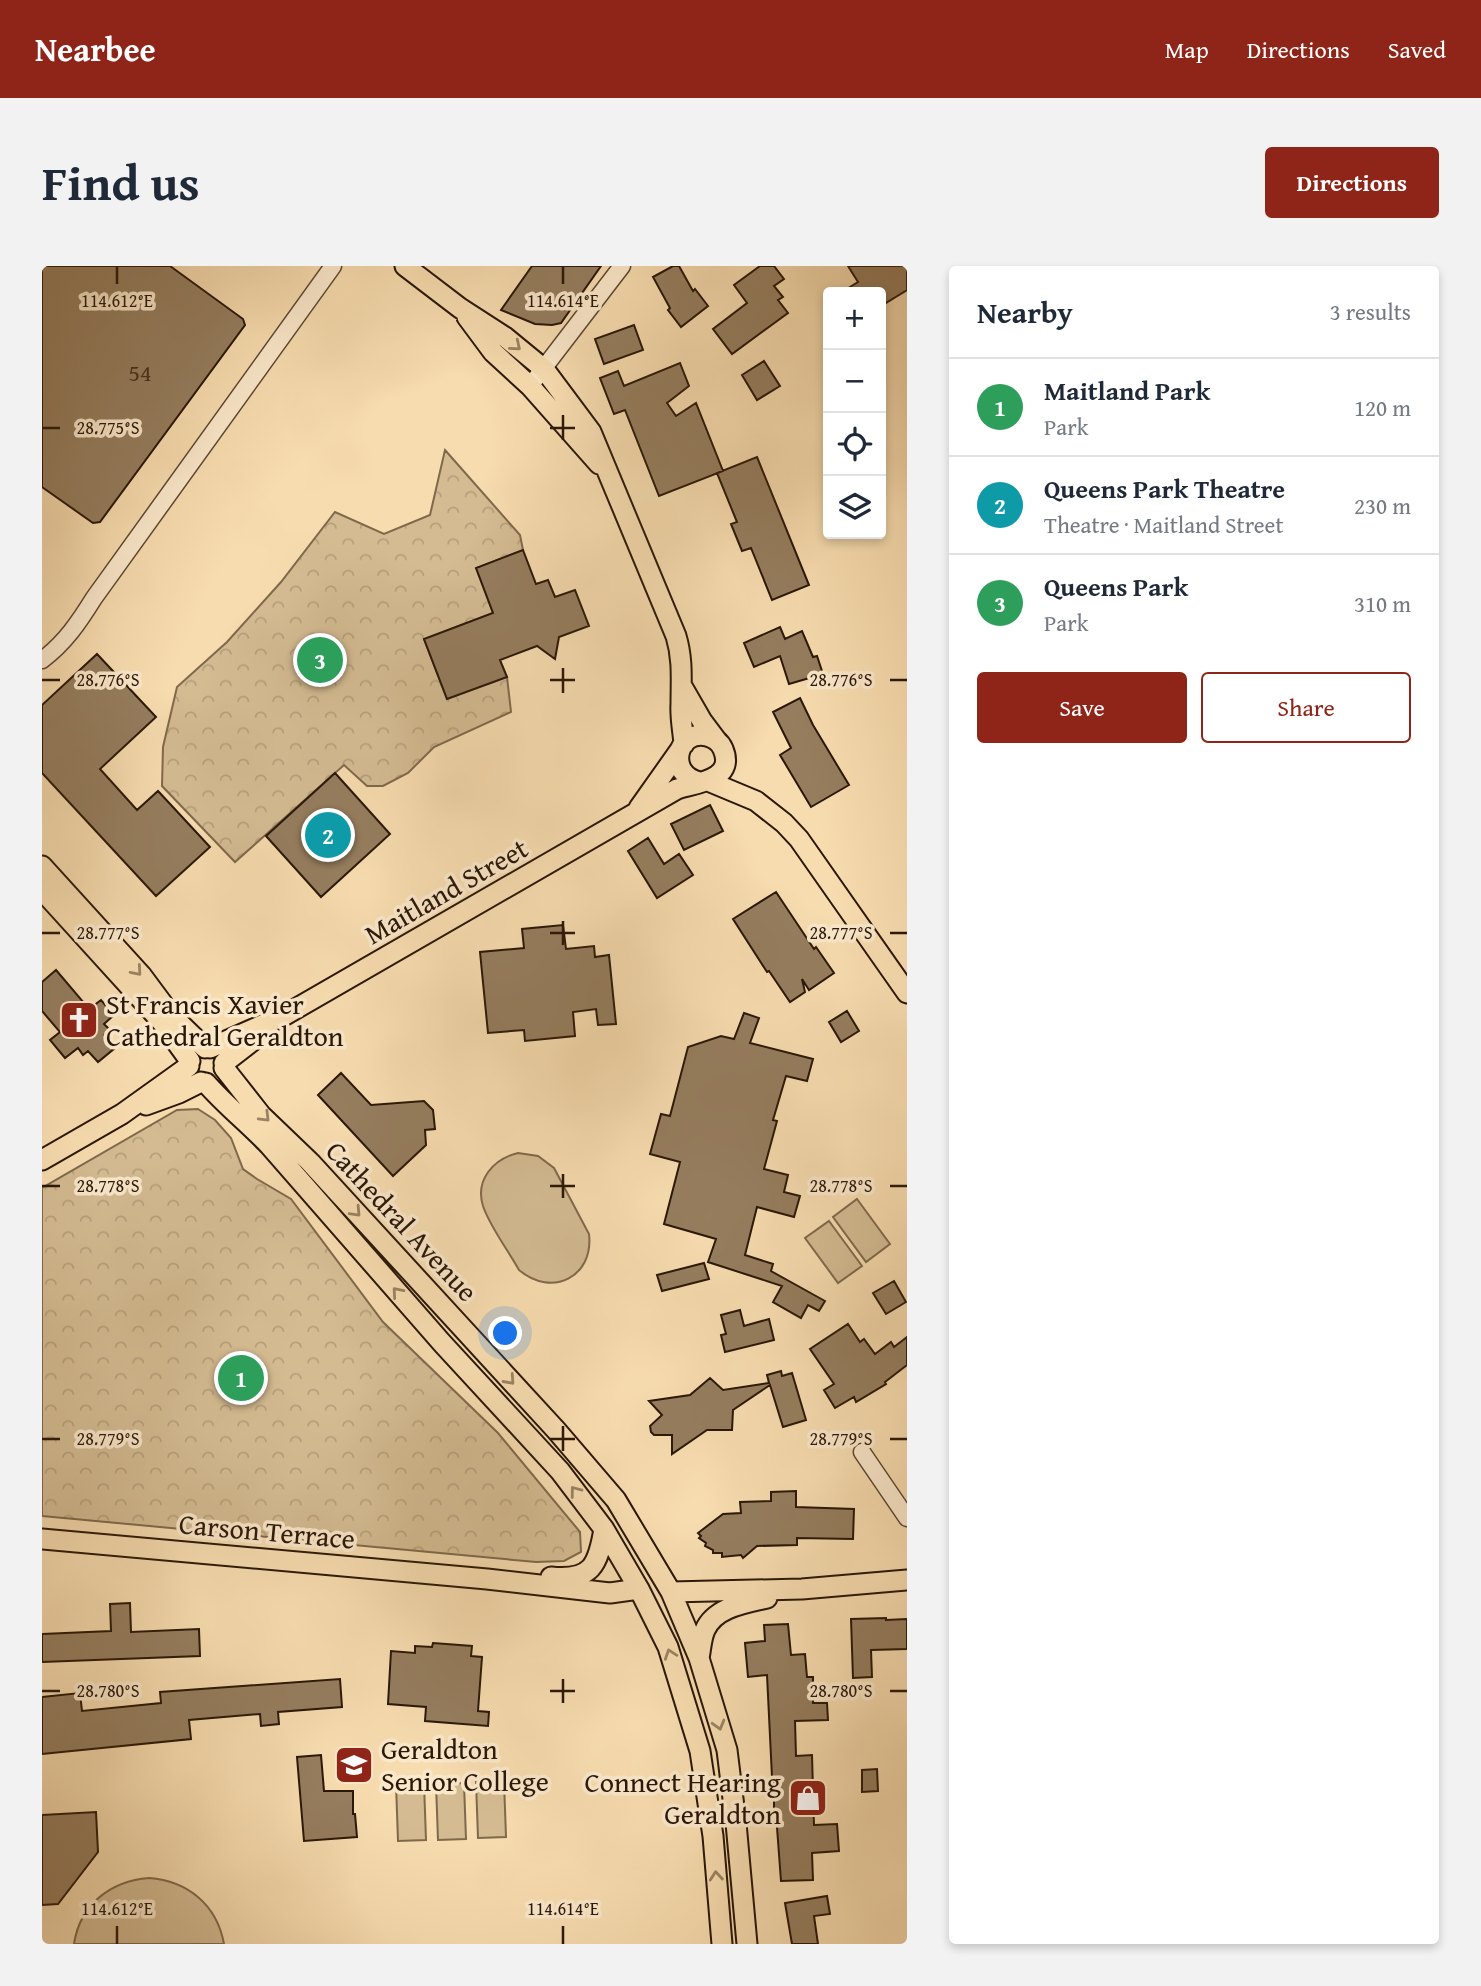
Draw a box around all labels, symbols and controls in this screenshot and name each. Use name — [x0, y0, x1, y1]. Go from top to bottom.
text: Nearbee — [35, 25, 156, 73]
text: Map — [1165, 32, 1209, 67]
text: Directions — [1247, 32, 1350, 67]
text: Saved — [1388, 32, 1446, 67]
text: Find us — [42, 146, 200, 218]
button: Directions — [1265, 147, 1439, 218]
text: 114.612°E — [81, 287, 153, 314]
text: 114.614°E — [527, 287, 599, 314]
map controls — [823, 287, 886, 539]
button: + — [823, 287, 886, 350]
text: Nearby — [977, 290, 1073, 334]
text: 3 results — [1330, 295, 1411, 328]
one-way arrow — [508, 338, 521, 350]
button: − — [823, 350, 886, 413]
house number: 54 — [128, 355, 152, 390]
text: Maitland Park — [1044, 371, 1210, 410]
text: 1 — [994, 391, 1006, 424]
text: 120 m — [1354, 391, 1411, 424]
text: Park — [1044, 410, 1088, 443]
button: locate — [823, 413, 886, 476]
text: 28.775°S — [77, 414, 140, 441]
text: Queens Park Theatre — [1044, 469, 1285, 508]
button: layers — [823, 476, 886, 539]
text: 2 — [994, 489, 1006, 522]
text: 230 m — [1354, 489, 1411, 522]
text: Theatre · Maitland Street — [1044, 508, 1284, 541]
text: Queens Park — [1044, 567, 1188, 606]
text: 3 — [994, 587, 1006, 620]
text: 310 m — [1354, 587, 1411, 620]
text: Park — [1044, 606, 1088, 639]
pin: 3 — [297, 634, 343, 686]
text: 28.776°S — [77, 666, 140, 693]
text: 28.776°S — [810, 666, 873, 693]
button: Save — [977, 672, 1187, 743]
button: Share — [1201, 672, 1411, 743]
pin: 2 — [305, 809, 351, 861]
street label: Maitland Street — [356, 827, 535, 954]
text: 28.777°S — [77, 919, 140, 946]
text: 28.777°S — [810, 919, 873, 946]
one-way arrow — [129, 963, 141, 976]
place label: St Francis Xavier Cathedral Geraldton — [106, 983, 344, 1056]
church icon: St Francis Xavier Cathedral Geraldton — [58, 999, 100, 1041]
one-way arrow — [256, 1109, 269, 1122]
street label: Cathedral Avenue — [317, 1131, 488, 1310]
text: 28.778°S — [77, 1172, 140, 1199]
text: 28.778°S — [810, 1172, 873, 1199]
one-way arrow — [348, 1204, 360, 1217]
one-way arrow — [393, 1287, 405, 1300]
your location — [488, 1316, 522, 1350]
pin: 1 — [218, 1352, 264, 1404]
one-way arrow — [502, 1372, 514, 1385]
text: 28.779°S — [77, 1425, 140, 1452]
text: 28.779°S — [810, 1425, 873, 1452]
one-way arrow — [571, 1486, 584, 1499]
street label: Carson Terrace — [177, 1502, 357, 1559]
one-way arrow — [664, 1649, 678, 1661]
text: 28.780°S — [77, 1677, 140, 1704]
text: 28.780°S — [810, 1677, 873, 1704]
one-way arrow — [711, 1719, 726, 1731]
place label: Geraldton Senior College — [381, 1728, 549, 1801]
school or university icon: Geraldton Senior College — [333, 1744, 375, 1786]
place label: Connect Hearing Geraldton — [584, 1761, 781, 1834]
shop icon: Connect Hearing Geraldton — [787, 1777, 829, 1819]
one-way arrow — [709, 1870, 724, 1881]
text: 114.612°E — [81, 1895, 153, 1922]
text: 114.614°E — [527, 1895, 599, 1922]

